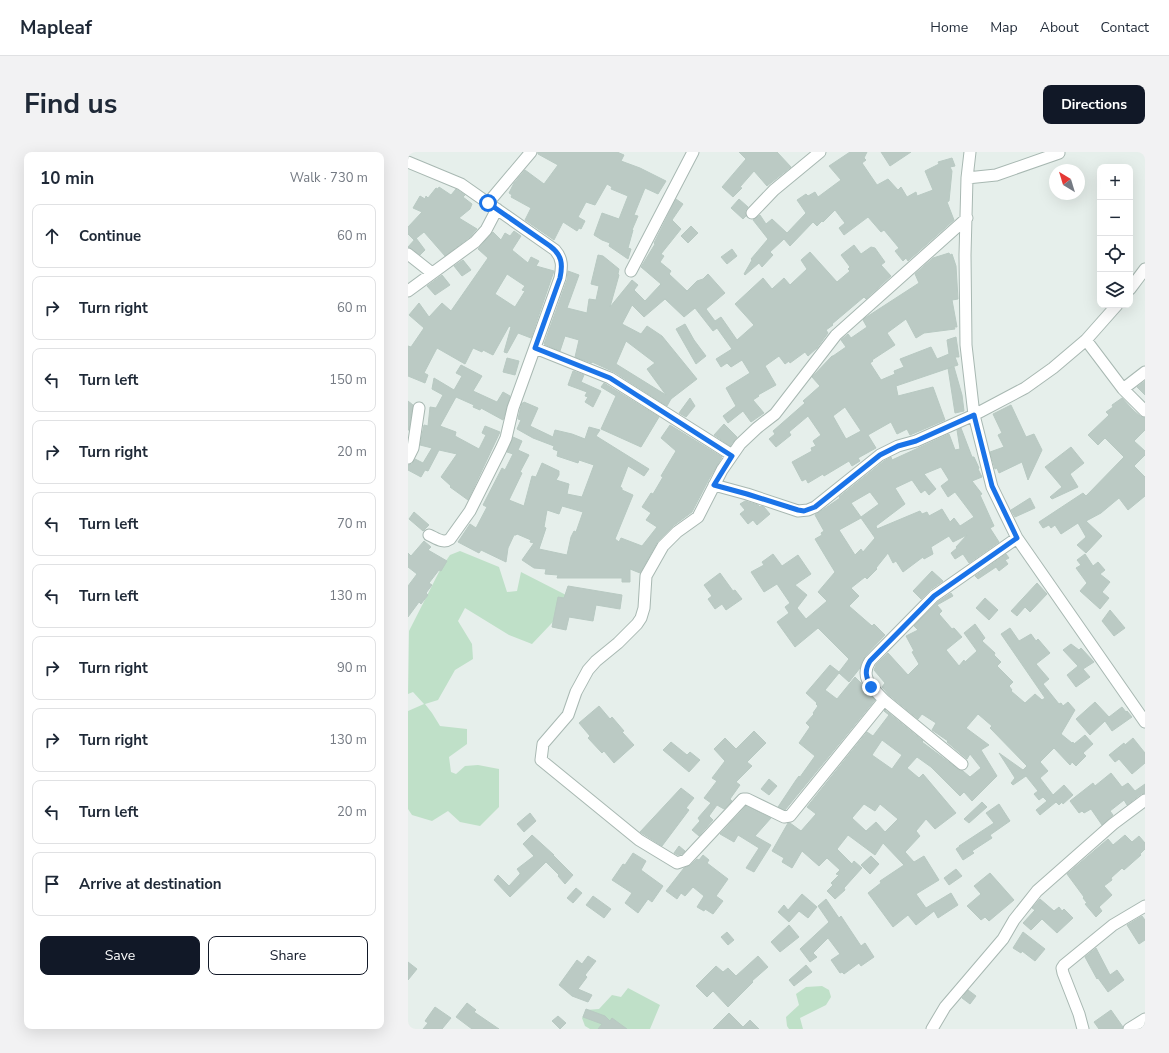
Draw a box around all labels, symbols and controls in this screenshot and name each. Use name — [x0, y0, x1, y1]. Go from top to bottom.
text: Mapleaf — [20, 15, 92, 41]
text: Home — [930, 18, 968, 37]
text: Map — [990, 18, 1018, 37]
text: About — [1040, 18, 1079, 37]
text: Contact — [1101, 18, 1149, 37]
text: Find us — [24, 85, 118, 123]
button: Directions — [1043, 85, 1145, 124]
north arrow — [1049, 164, 1085, 200]
map controls — [1097, 164, 1133, 308]
button: + — [1097, 164, 1133, 200]
text: 10 min — [40, 167, 94, 190]
text: Walk · 730 m — [290, 169, 368, 187]
route start — [479, 194, 497, 212]
button: − — [1097, 200, 1133, 236]
icon: ahead — [41, 225, 63, 247]
text: Continue — [79, 226, 141, 246]
text: 60 m — [337, 227, 367, 245]
button: locate — [1097, 236, 1133, 272]
button: layers — [1097, 272, 1133, 308]
icon: right — [41, 297, 63, 319]
text: Turn right — [79, 298, 148, 318]
text: 60 m — [337, 299, 367, 317]
icon: left — [41, 369, 63, 391]
text: Turn left — [79, 370, 138, 390]
text: 150 m — [329, 371, 367, 389]
icon: right — [41, 441, 63, 463]
text: Turn right — [79, 442, 148, 462]
text: 20 m — [337, 443, 367, 461]
icon: left — [41, 513, 63, 535]
text: Turn left — [79, 514, 138, 534]
text: 70 m — [337, 515, 367, 533]
icon: left — [41, 585, 63, 607]
text: Turn left — [79, 586, 138, 606]
text: 130 m — [329, 587, 367, 605]
icon: right — [41, 657, 63, 679]
text: Turn right — [79, 658, 148, 678]
text: 90 m — [337, 659, 367, 677]
route end — [862, 678, 880, 696]
icon: right — [41, 729, 63, 751]
text: Turn right — [79, 730, 148, 750]
text: 130 m — [329, 731, 367, 749]
icon: left — [41, 801, 63, 823]
text: Turn left — [79, 802, 138, 822]
text: 20 m — [337, 803, 367, 821]
icon: arrive — [41, 873, 63, 895]
text: Arrive at destination — [79, 874, 222, 894]
button: Save — [40, 936, 200, 975]
button: Share — [208, 936, 368, 975]

